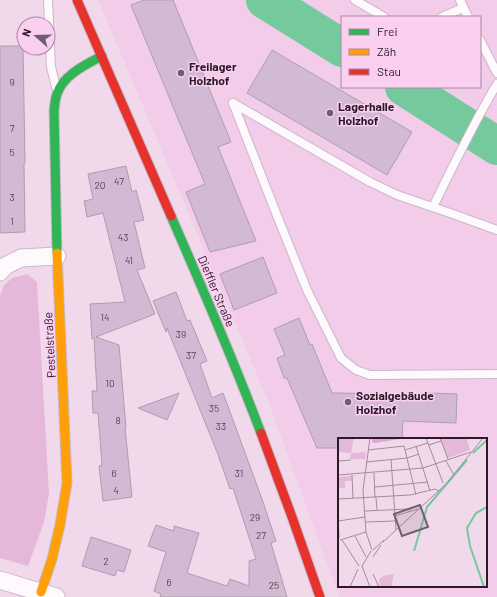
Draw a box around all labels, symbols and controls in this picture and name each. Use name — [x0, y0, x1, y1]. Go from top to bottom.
north arrow — [16, 16, 56, 56]
legend — [341, 16, 481, 88]
text: Frei — [377, 24, 397, 38]
text: N — [19, 27, 33, 38]
text: Zäh — [377, 44, 396, 58]
place label: Freilager Holzhof — [189, 59, 237, 87]
text: Stau — [377, 64, 401, 78]
marker: Freilager Holzhof — [176, 68, 186, 78]
house number: 9 — [9, 76, 15, 88]
place label: Lagerhalle Holzhof — [338, 99, 395, 127]
marker: Lagerhalle Holzhof — [325, 108, 335, 118]
house number: 7 — [10, 122, 15, 134]
house number: 5 — [9, 146, 15, 158]
house number: 47 — [114, 175, 124, 187]
house number: 20 — [94, 179, 106, 191]
house number: 3 — [9, 191, 15, 203]
house number: 1 — [10, 215, 14, 227]
house number: 43 — [118, 231, 128, 243]
street label: Dieffler Straße — [196, 253, 238, 329]
house number: 41 — [125, 254, 133, 266]
house number: 14 — [100, 311, 110, 323]
street label: Pestelstraße — [40, 312, 58, 378]
house number: 39 — [176, 328, 186, 340]
house number: 37 — [186, 349, 196, 361]
house number: 10 — [105, 377, 115, 389]
place label: Sozialgebäude Holzhof — [356, 388, 434, 416]
marker: Sozialgebäude Holzhof — [343, 397, 353, 407]
house number: 35 — [209, 402, 219, 414]
house number: 8 — [115, 414, 121, 426]
house number: 33 — [216, 420, 226, 432]
inset map — [338, 438, 487, 587]
house number: 6 — [111, 467, 117, 479]
house number: 31 — [235, 467, 243, 479]
house number: 4 — [113, 484, 119, 496]
house number: 29 — [250, 511, 260, 523]
house number: 27 — [256, 529, 266, 541]
house number: 2 — [103, 555, 109, 567]
house number: 6 — [166, 576, 172, 588]
house number: 25 — [269, 579, 279, 591]

